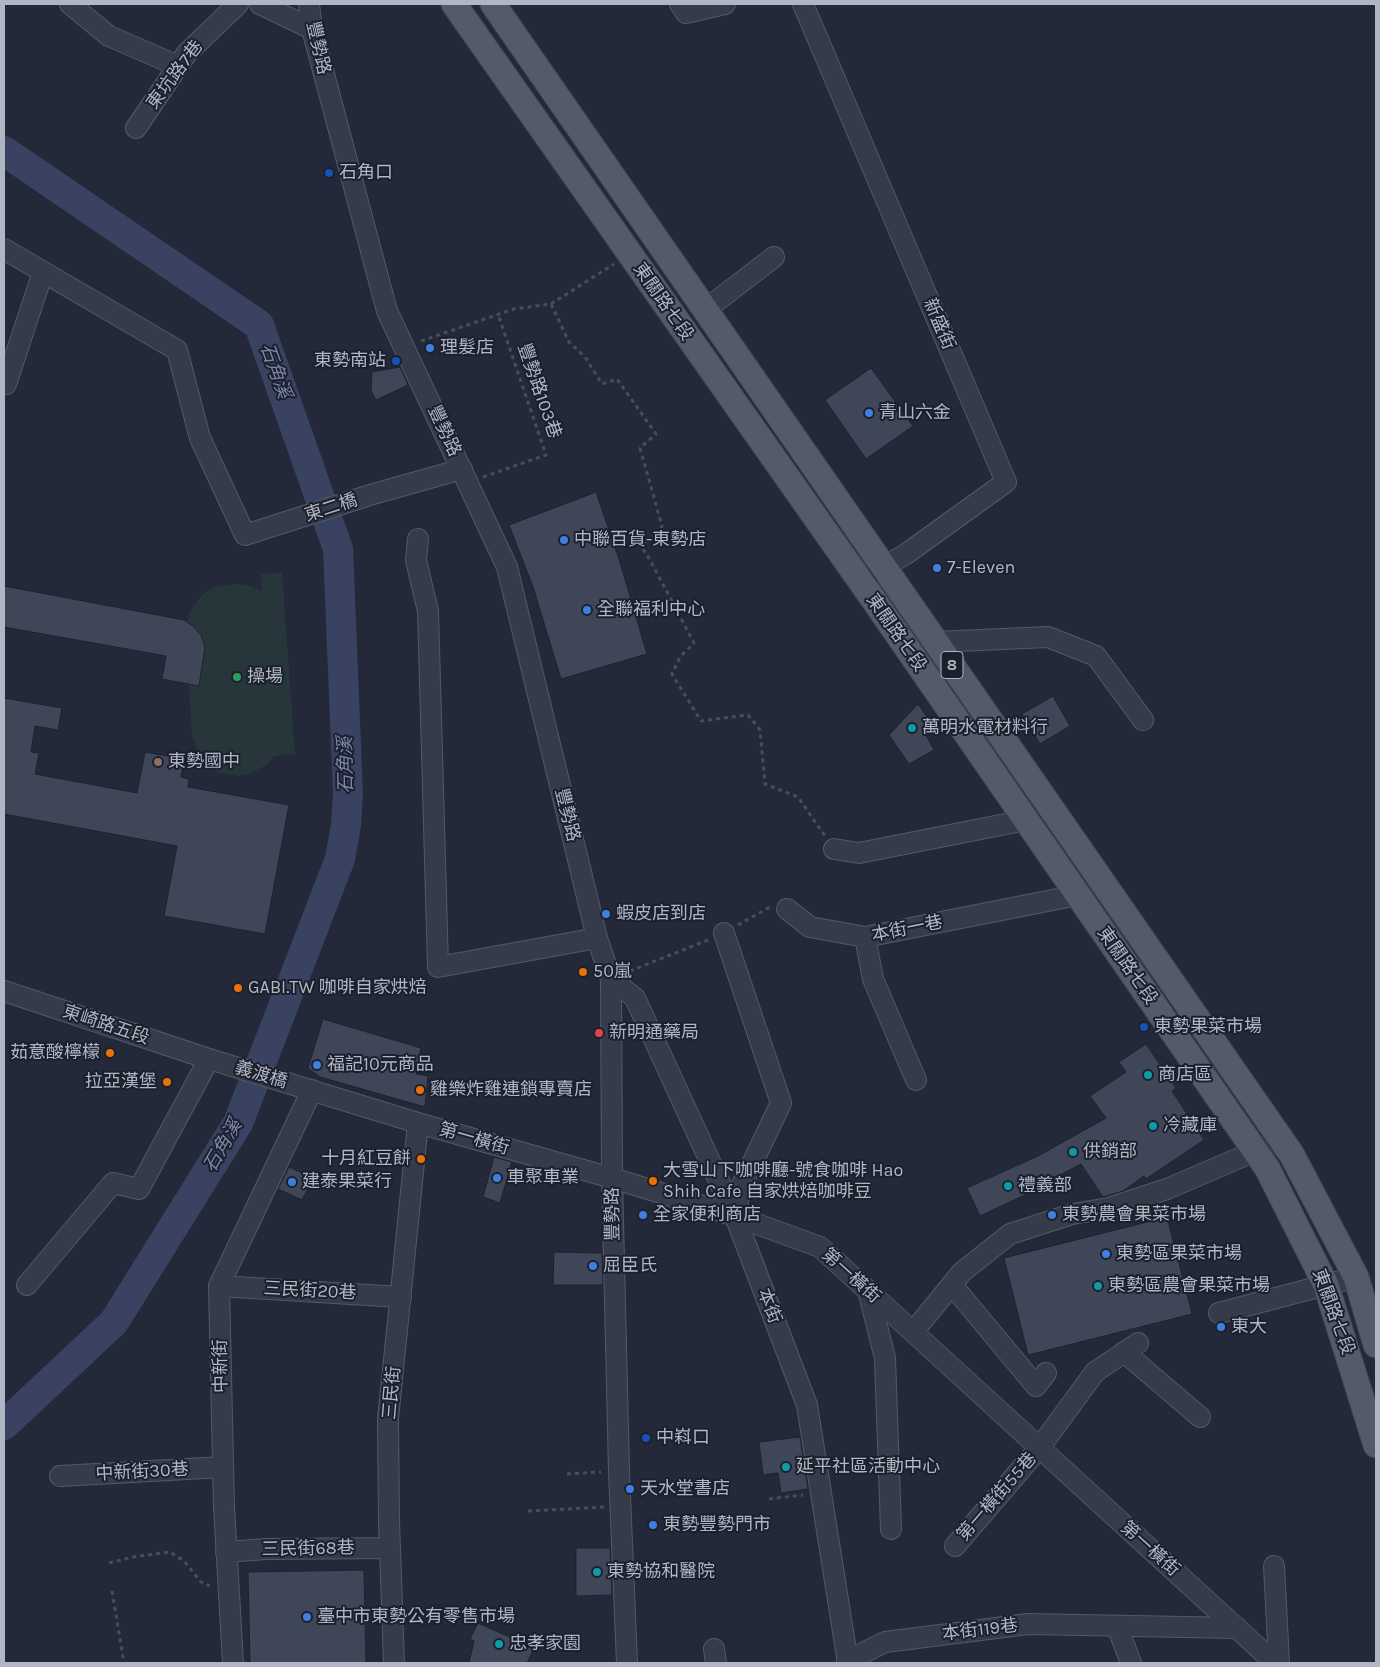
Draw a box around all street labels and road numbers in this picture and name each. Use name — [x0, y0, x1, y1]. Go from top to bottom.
street label: 豐勢路 — [301, 19, 335, 77]
street label: 東坑路7巷 — [142, 36, 208, 114]
street label: 東關路七段 — [628, 259, 698, 345]
street label: 新盛街 — [919, 295, 959, 353]
street label: 豐勢路103巷 — [513, 341, 565, 441]
street label: 豐勢路 — [423, 402, 465, 460]
street label: 東二橋 — [302, 489, 360, 527]
street label: 東關路七段 — [861, 590, 931, 676]
road number: 8 — [941, 652, 963, 678]
street label: 豐勢路 — [550, 786, 584, 844]
street label: 本街一巷 — [870, 912, 944, 946]
street label: 東關路七段 — [1092, 923, 1162, 1009]
street label: 東崎路五段 — [60, 1001, 152, 1049]
street label: 義渡橋 — [232, 1057, 290, 1093]
street label: 第一橫街 — [436, 1119, 512, 1159]
street label: 豐勢路 — [602, 1187, 624, 1241]
street label: 第一橫街 — [817, 1244, 885, 1308]
street label: 東關路七段 — [1307, 1266, 1359, 1358]
street label: 三民街20巷 — [263, 1278, 357, 1304]
street label: 本街 — [752, 1285, 786, 1327]
street label: 中新街 — [210, 1339, 232, 1393]
street label: 三民街 — [379, 1365, 405, 1421]
street label: 第一橫街55巷 — [953, 1448, 1041, 1546]
street label: 中新街30巷 — [95, 1459, 189, 1485]
street label: 第一橫街 — [1116, 1517, 1184, 1581]
street label: 三民街68巷 — [261, 1537, 355, 1561]
street label: 本街119巷 — [941, 1615, 1019, 1645]

